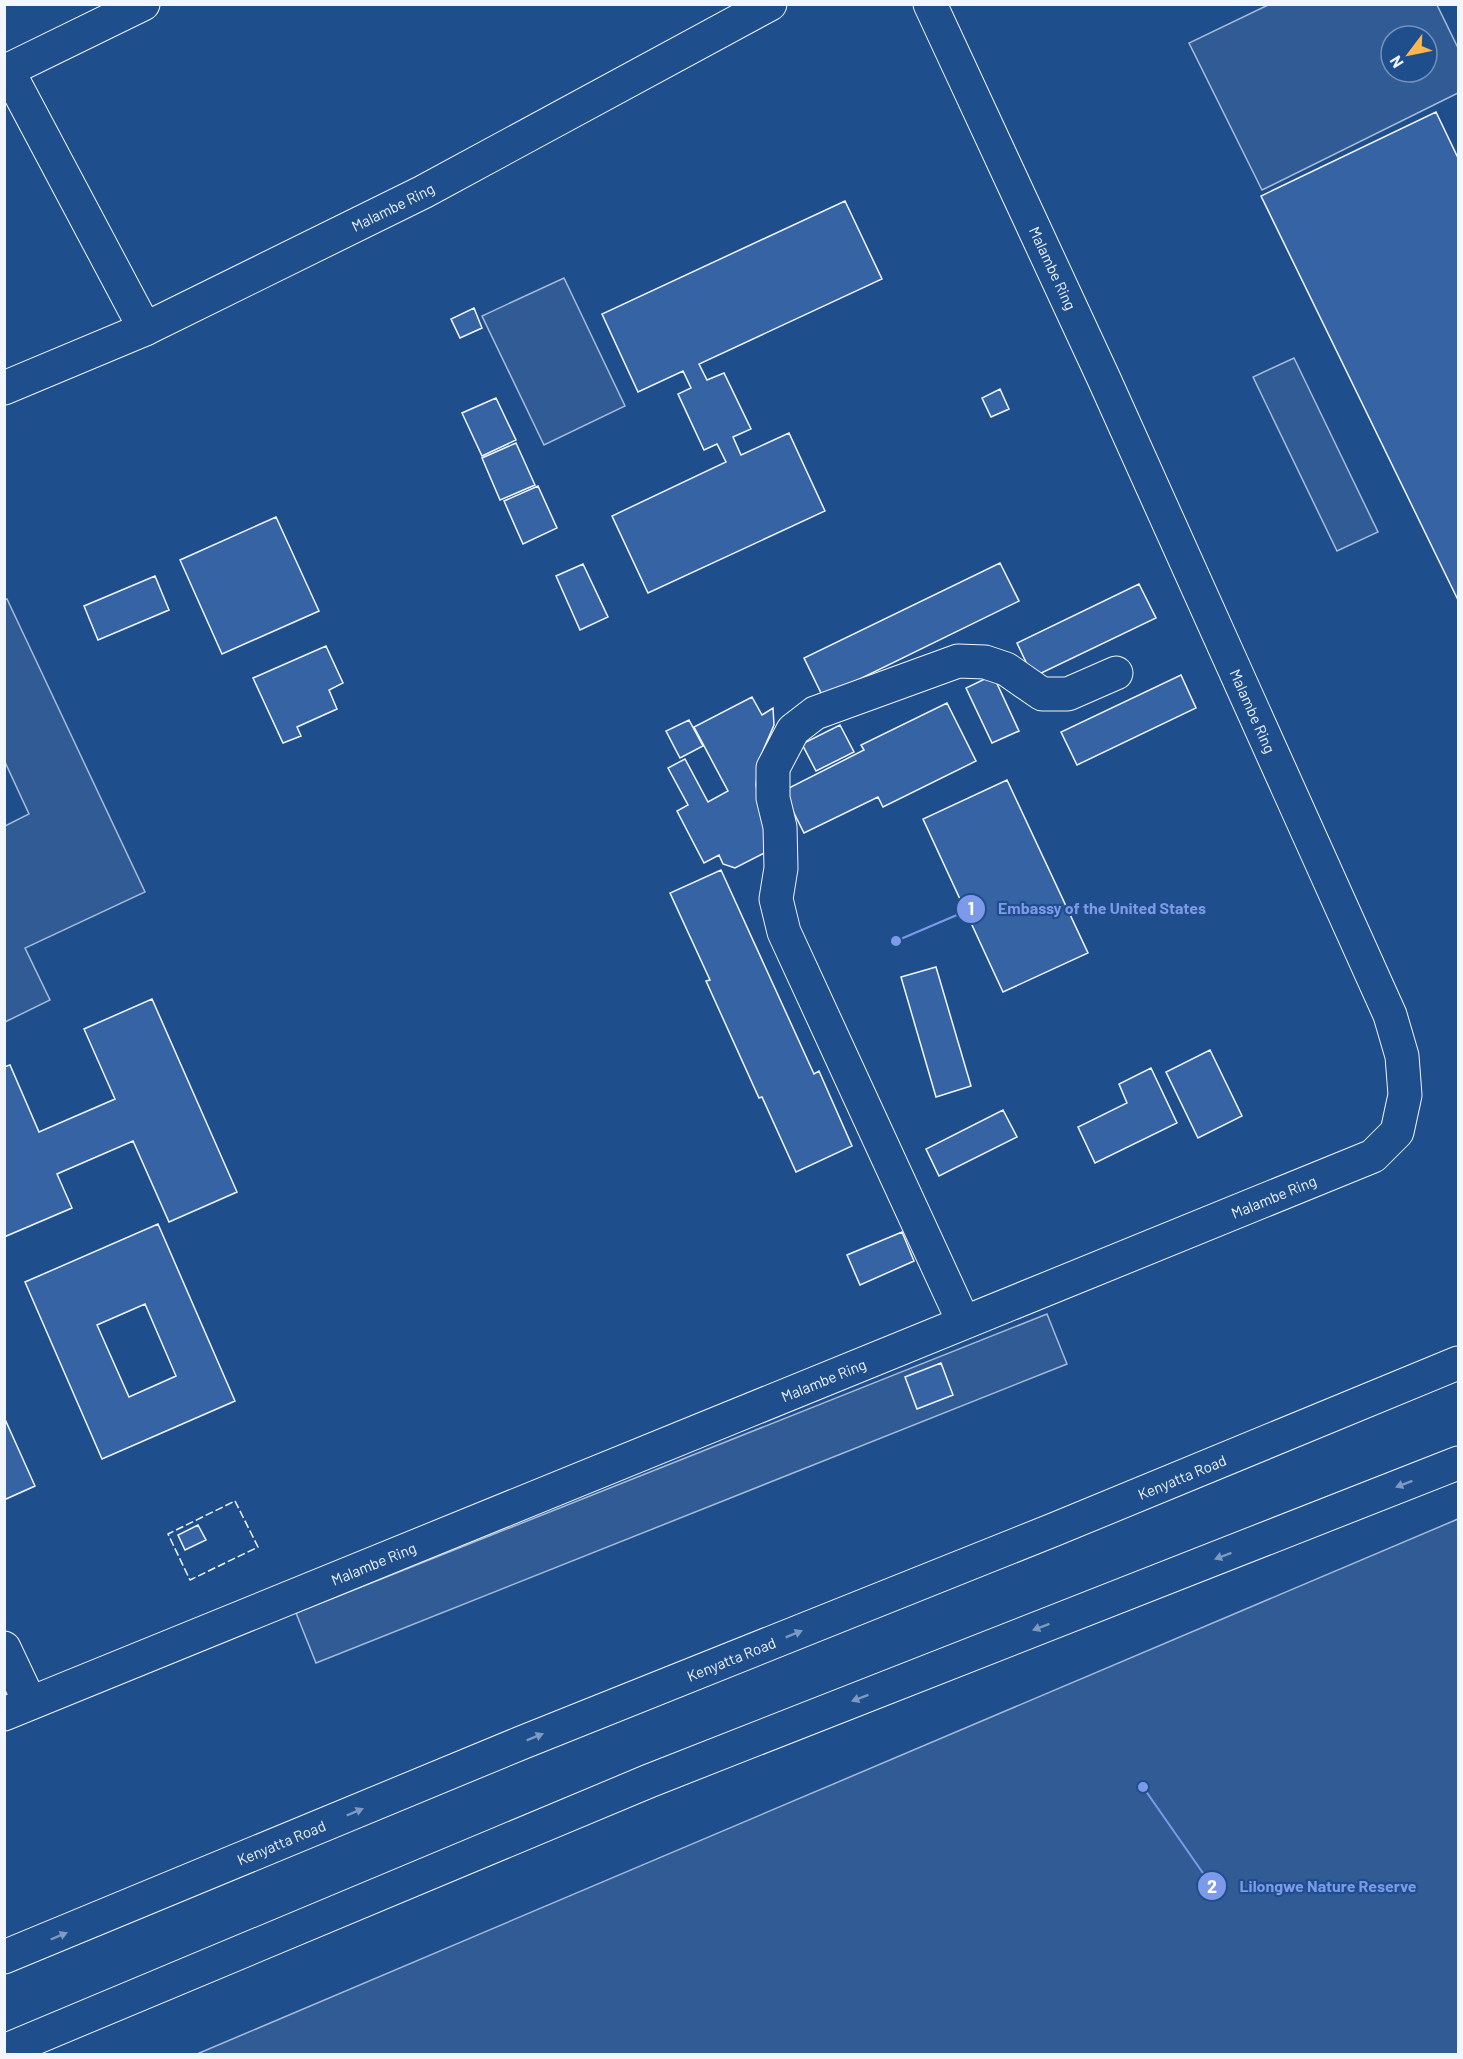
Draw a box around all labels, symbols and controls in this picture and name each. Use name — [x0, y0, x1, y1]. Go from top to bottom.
north arrow — [1379, 24, 1439, 84]
text: N — [1385, 53, 1407, 72]
street label: Malambe Ring — [348, 179, 437, 235]
street label: Malambe Ring — [1026, 223, 1080, 313]
street label: Malambe Ring — [1226, 666, 1280, 756]
callout: Embassy of the United States — [956, 892, 1218, 926]
text: 1 — [968, 897, 974, 919]
text: Embassy of the United States — [998, 898, 1206, 917]
street label: Malambe Ring — [1228, 1171, 1319, 1222]
street label: Malambe Ring — [778, 1355, 869, 1405]
street label: Kenyatta Road — [1135, 1451, 1229, 1503]
one-way arrow — [1395, 1480, 1413, 1489]
street label: Malambe Ring — [328, 1538, 419, 1589]
one-way arrow — [1213, 1551, 1231, 1561]
one-way arrow — [1032, 1623, 1050, 1632]
one-way arrow — [786, 1629, 804, 1639]
street label: Kenyatta Road — [684, 1633, 778, 1685]
one-way arrow — [850, 1694, 868, 1704]
one-way arrow — [527, 1732, 545, 1742]
one-way arrow — [347, 1807, 365, 1817]
street label: Kenyatta Road — [234, 1816, 328, 1869]
callout: Lilongwe Nature Reserve — [1197, 1869, 1428, 1903]
text: 2 — [1207, 1875, 1217, 1897]
text: Lilongwe Nature Reserve — [1239, 1876, 1417, 1895]
one-way arrow — [50, 1930, 68, 1940]

